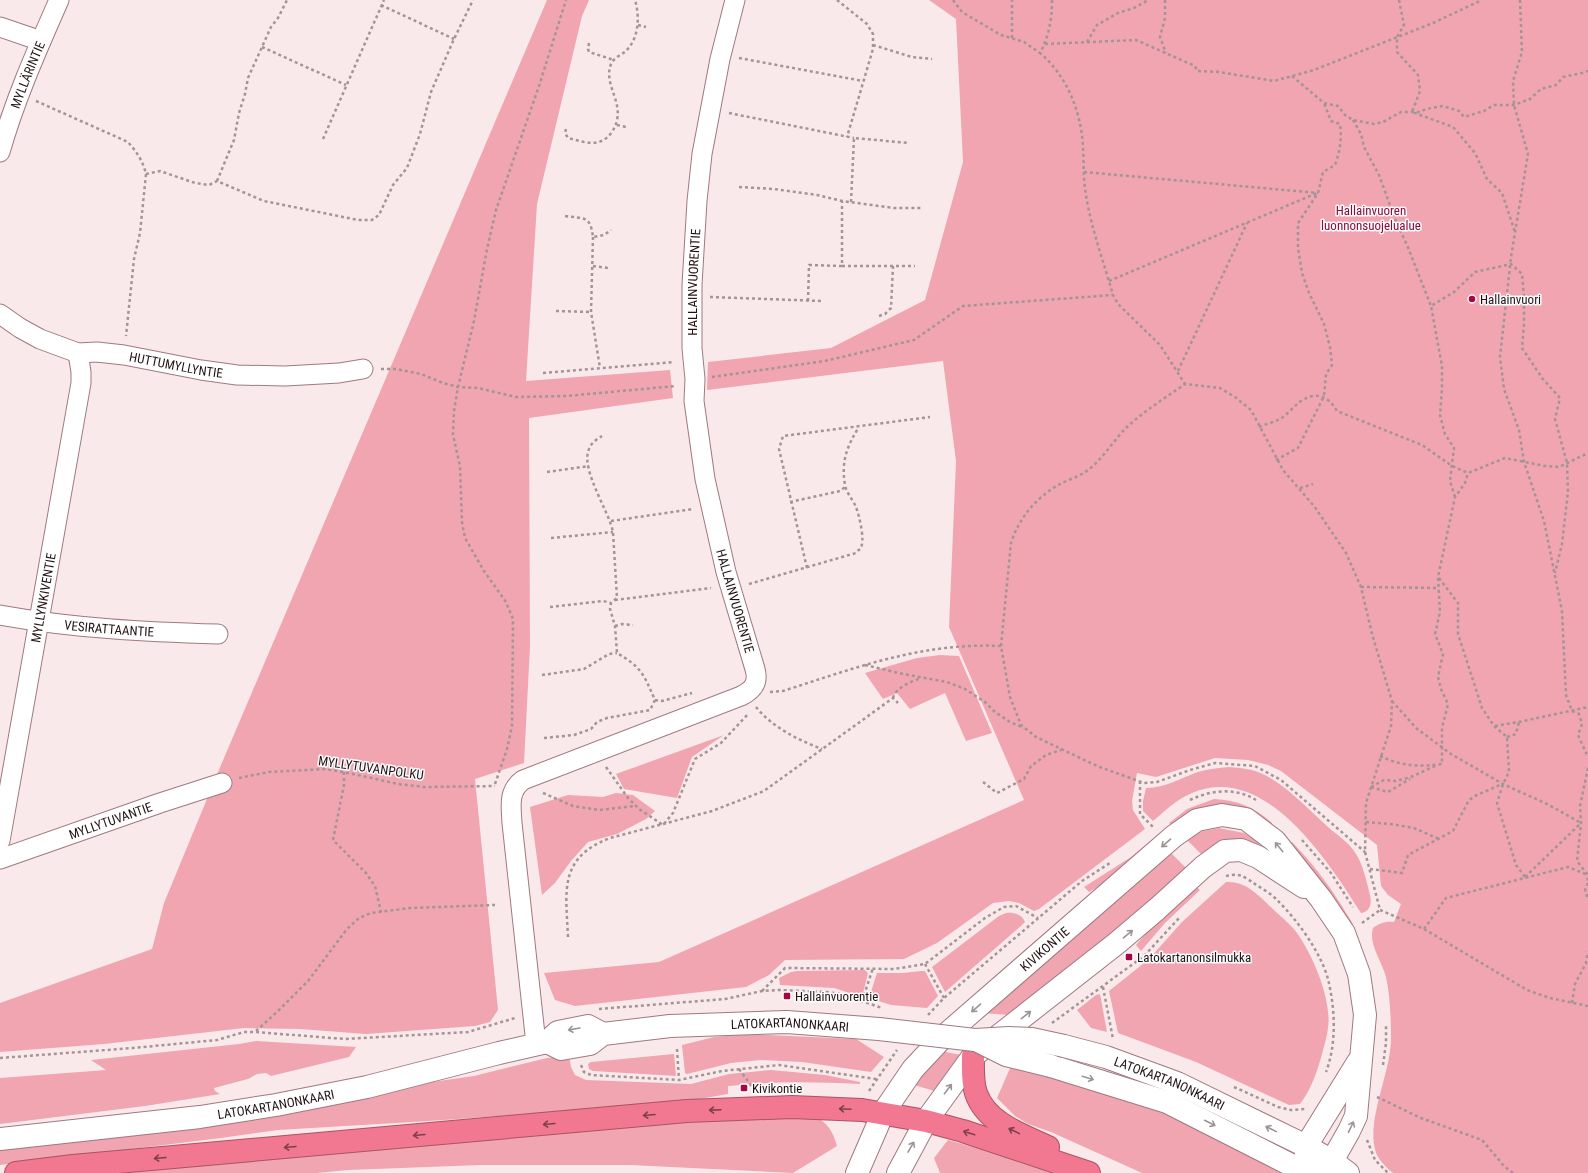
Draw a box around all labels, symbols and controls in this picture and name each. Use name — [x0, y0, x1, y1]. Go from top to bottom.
street label: MYLLÄRINTIE — [7, 39, 48, 110]
park label: Hallainvuoren luonnonsuojelualue — [1321, 203, 1421, 233]
street label: HALLAINVUORENTIE — [685, 228, 703, 336]
place label: Hallainvuori — [1480, 292, 1541, 307]
marker: Hallainvuori — [1467, 294, 1477, 304]
street label: HUTTUMYLLYNTIE — [128, 349, 224, 380]
street label: HALLAINVUORENTIE — [713, 547, 757, 655]
street label: MYLLYNKIVENTIE — [28, 552, 58, 644]
street label: VESIRATTAANTIE — [64, 617, 154, 639]
street label: MYLLYTUVANPOLKU — [317, 753, 425, 783]
street label: MYLLYTUVANTIE — [67, 799, 154, 842]
one-way arrow — [1161, 839, 1171, 848]
one-way arrow — [1275, 841, 1284, 852]
street label: KIVIKONTIE — [1017, 923, 1072, 974]
one-way arrow — [1122, 929, 1133, 938]
place label: Latokartanonsilmukka — [1137, 950, 1251, 965]
marker: Latokartanonsilmukka — [1124, 952, 1134, 962]
place label: Hallainvuorentie — [795, 989, 878, 1004]
marker: Hallainvuorentie — [782, 991, 792, 1001]
one-way arrow — [971, 1004, 981, 1013]
one-way arrow — [1021, 1010, 1032, 1019]
street label: LATOKARTANONKAARI — [731, 1014, 850, 1034]
one-way arrow — [568, 1025, 581, 1033]
street label: LATOKARTANONKAARI — [1112, 1053, 1227, 1113]
one-way arrow — [1082, 1075, 1095, 1082]
place label: Kivikontie — [752, 1081, 802, 1096]
marker: Kivikontie — [739, 1083, 749, 1093]
one-way arrow — [944, 1084, 953, 1095]
street label: LATOKARTANONKAARI — [216, 1086, 335, 1122]
one-way arrow — [839, 1106, 852, 1113]
one-way arrow — [709, 1107, 722, 1114]
one-way arrow — [643, 1111, 656, 1119]
one-way arrow — [543, 1120, 556, 1127]
one-way arrow — [1203, 1120, 1215, 1128]
one-way arrow — [1348, 1121, 1355, 1133]
one-way arrow — [1265, 1125, 1277, 1132]
one-way arrow — [1009, 1127, 1021, 1134]
one-way arrow — [962, 1129, 975, 1136]
one-way arrow — [413, 1132, 426, 1139]
one-way arrow — [908, 1141, 916, 1153]
one-way arrow — [284, 1143, 297, 1150]
one-way arrow — [154, 1154, 167, 1162]

